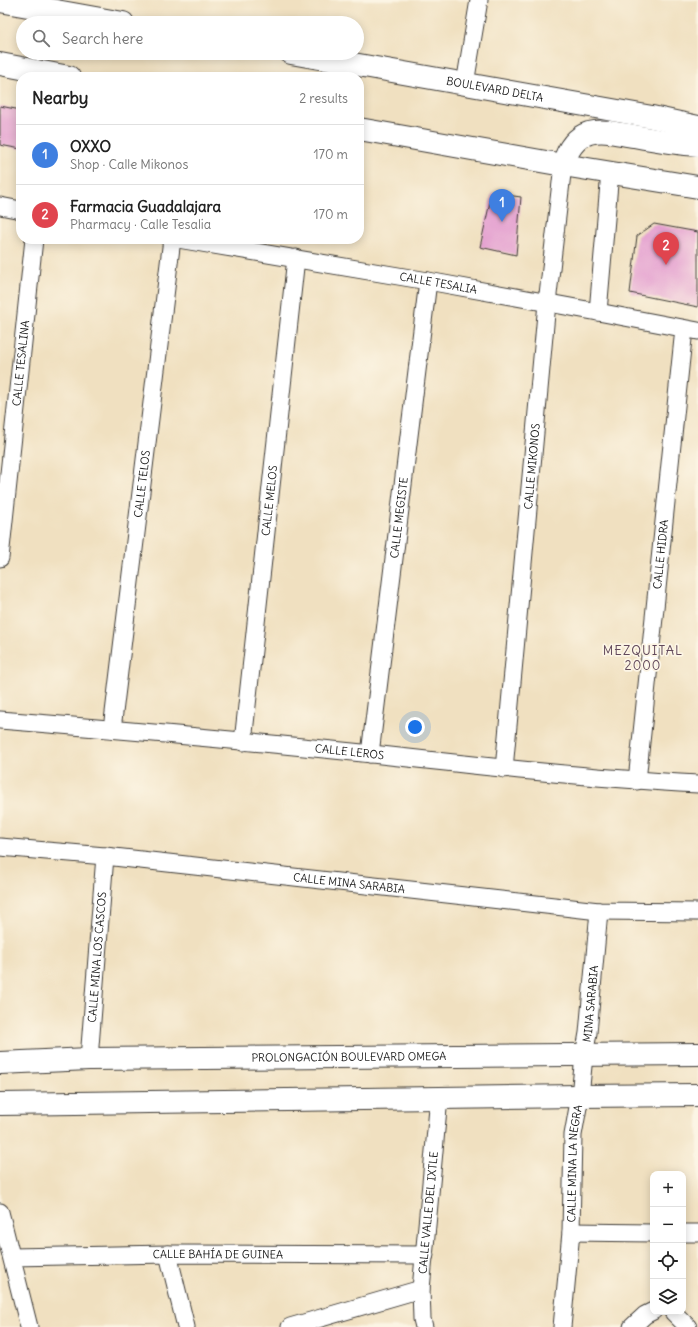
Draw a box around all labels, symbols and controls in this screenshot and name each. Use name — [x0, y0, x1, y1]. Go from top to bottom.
search box — [16, 16, 364, 60]
icon: search — [30, 27, 52, 49]
text: Search here — [62, 29, 143, 48]
street label: BOULEVARD DELTA — [445, 74, 544, 105]
text: Nearby — [32, 87, 88, 109]
text: 2 results — [299, 90, 348, 107]
text: OXXO — [70, 137, 111, 156]
text: 1 — [42, 146, 48, 163]
text: 170 m — [313, 146, 348, 163]
text: Shop · Calle Mikonos — [70, 156, 188, 173]
pin: 1 — [489, 189, 515, 222]
text: Farmacia Guadalajara — [70, 197, 221, 216]
text: 2 — [41, 206, 49, 223]
text: 170 m — [313, 206, 348, 223]
text: Pharmacy · Calle Tesalia — [70, 216, 211, 233]
pin: 2 — [653, 232, 679, 265]
street label: CALLE TESALIA — [398, 269, 478, 297]
street label: CALLE TESALINA — [9, 320, 32, 407]
street label: CALLE MIKONOS — [521, 423, 543, 510]
street label: CALLE TELOS — [131, 449, 153, 518]
street label: CALLE MELOS — [259, 464, 280, 536]
street label: CALLE MEGISTE — [387, 476, 411, 559]
street label: CALLE HIDRA — [650, 519, 671, 590]
district label: MEZQUITAL 2000 — [603, 642, 683, 674]
your location — [405, 717, 425, 737]
street label: CALLE LEROS — [314, 741, 385, 762]
street label: CALLE MINA SARABIA — [292, 870, 406, 896]
street label: CALLE MINA LOS CASCOS — [85, 891, 109, 1023]
street label: MINA SARABIA — [580, 965, 601, 1043]
street label: PROLONGACIÓN BOULEVARD OMEGA — [251, 1049, 446, 1065]
street label: CALLE MINA LA NEGRA — [564, 1104, 585, 1223]
street label: CALLE VALLE DEL IXTLE — [415, 1151, 441, 1274]
map controls — [650, 1171, 686, 1315]
button: + — [650, 1171, 686, 1207]
button: − — [650, 1207, 686, 1243]
button: locate — [650, 1243, 686, 1279]
street label: CALLE BAHÍA DE GUINEA — [153, 1246, 283, 1261]
button: layers — [650, 1279, 686, 1315]

